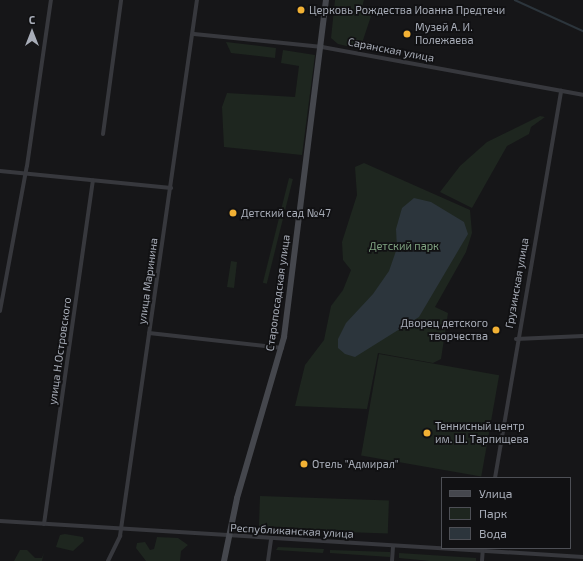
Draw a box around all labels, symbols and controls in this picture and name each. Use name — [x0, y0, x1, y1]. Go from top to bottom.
place label: Церковь Рождества Иоанна Предтечи — [309, 3, 505, 17]
marker: Церковь Рождества Иоанна Предтечи — [296, 5, 306, 15]
north arrow — [12, 12, 52, 52]
text: С — [29, 13, 35, 26]
place label: Музей А. И. Полежаева — [415, 21, 473, 47]
marker: Музей А. И. Полежаева — [402, 29, 412, 39]
street label: Саранская улица — [347, 35, 435, 65]
place label: Детский сад №47 — [241, 206, 331, 220]
marker: Детский сад №47 — [228, 208, 238, 218]
street label: Старопосадская улица — [263, 234, 293, 352]
street label: улица Маринина — [135, 237, 161, 325]
street label: Грузинская улица — [503, 237, 531, 329]
park label: Детский парк — [369, 239, 439, 253]
street label: улица Н.Островского — [46, 296, 74, 406]
place label: Дворец детского творчества — [400, 317, 488, 343]
marker: Дворец детского творчества — [491, 325, 501, 335]
place label: Теннисный центр им. Ш. Тарпищева — [435, 420, 529, 446]
marker: Теннисный центр им. Ш. Тарпищева — [422, 428, 432, 438]
place label: Отель "Адмирал" — [312, 457, 399, 471]
marker: Отель "Адмирал" — [299, 459, 309, 469]
legend — [441, 477, 571, 549]
text: Улица — [479, 486, 512, 500]
text: Парк — [479, 506, 507, 520]
street label: Республиканская улица — [230, 521, 354, 541]
text: Вода — [479, 526, 507, 540]

